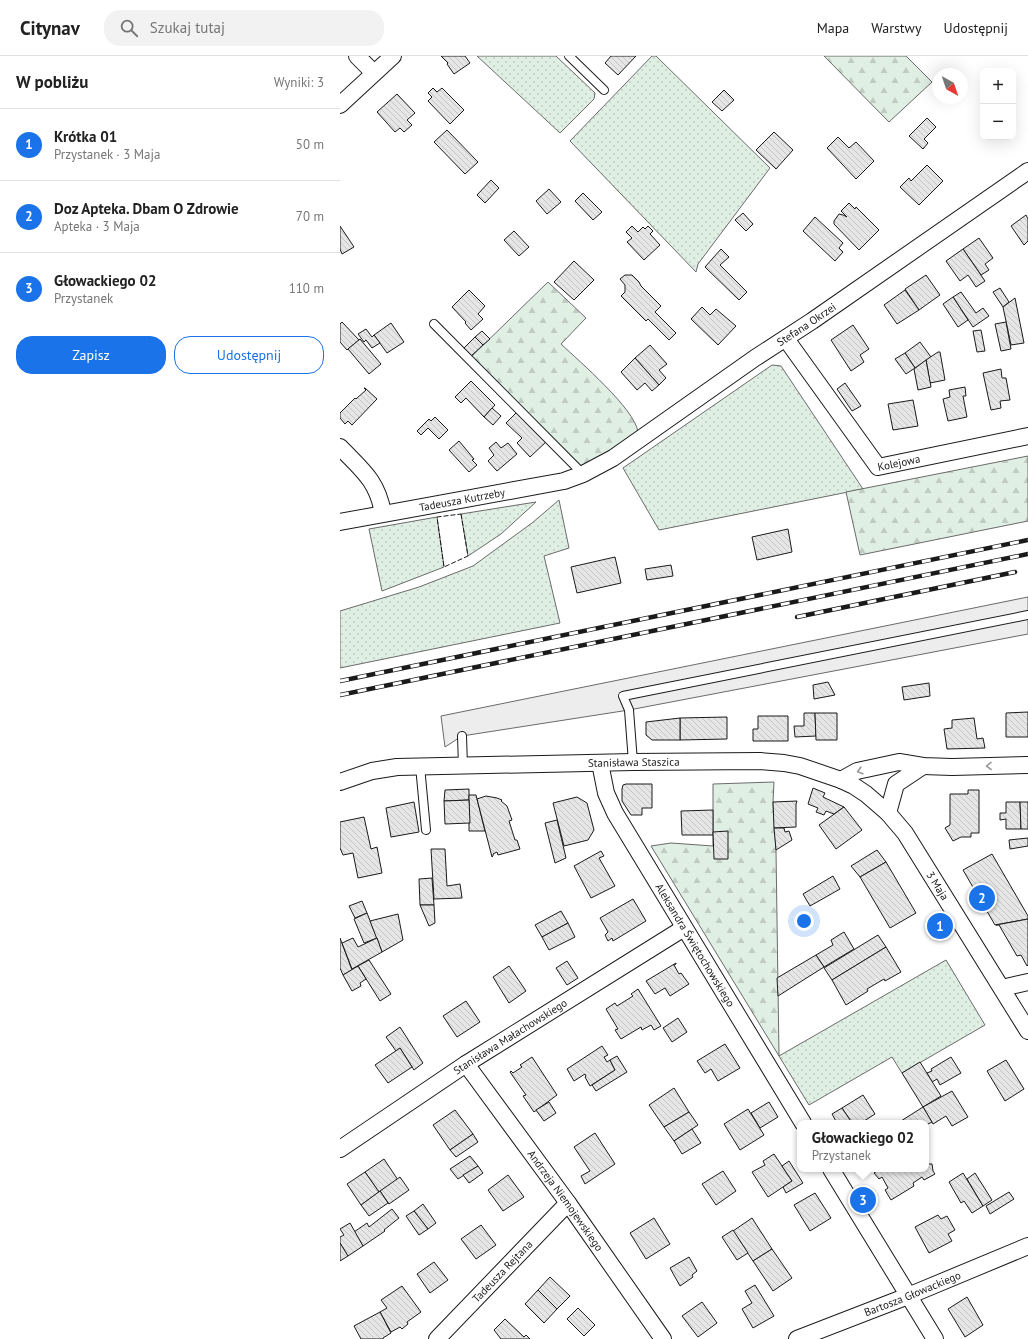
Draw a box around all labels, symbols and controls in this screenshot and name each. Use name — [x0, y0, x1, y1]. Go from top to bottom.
search box — [104, 10, 384, 46]
text: Citynav — [20, 16, 80, 40]
icon: search — [118, 17, 140, 39]
text: Szukaj tutaj — [150, 18, 225, 37]
text: Mapa — [817, 19, 849, 37]
text: Warstwy — [871, 19, 922, 37]
text: Udostępnij — [944, 19, 1008, 37]
north arrow — [932, 68, 968, 104]
map controls — [980, 68, 1016, 140]
button: + — [980, 68, 1016, 104]
text: W pobliżu — [16, 71, 88, 93]
text: Wyniki: 3 — [274, 74, 324, 91]
button: − — [980, 104, 1016, 140]
text: Krótka 01 — [54, 127, 117, 146]
text: 1 — [25, 136, 33, 153]
text: 50 m — [296, 136, 324, 153]
text: Przystanek · 3 Maja — [54, 146, 160, 163]
text: Doz Apteka. Dbam O Zdrowie — [54, 199, 239, 218]
text: 2 — [25, 208, 33, 225]
text: 70 m — [296, 208, 324, 225]
text: Apteka · 3 Maja — [54, 218, 140, 235]
text: Głowackiego 02 — [54, 271, 156, 290]
text: 3 — [25, 280, 33, 297]
text: 110 m — [289, 280, 324, 297]
text: Przystanek — [54, 290, 113, 307]
street label: Stefana Okrzei — [774, 300, 839, 349]
button: Zapisz — [16, 336, 166, 374]
button: Udostępnij — [174, 336, 324, 374]
street label: Kolejowa — [876, 451, 921, 474]
street label: Tadeusza Kutrzeby — [418, 485, 507, 514]
street label: Stanisława Staszica — [588, 755, 680, 770]
one-way arrow — [986, 762, 992, 770]
one-way arrow — [857, 766, 864, 775]
street label: 3 Maja — [923, 869, 952, 903]
street label: Aleksandra Świętochowskiego — [652, 881, 738, 1009]
pin: 2 — [969, 883, 995, 913]
your location — [794, 911, 814, 931]
pin: 1 — [927, 911, 953, 941]
street label: Stanisława Małachowskiego — [451, 996, 570, 1078]
popup — [797, 1120, 929, 1172]
text: Głowackiego 02 — [812, 1128, 914, 1147]
street label: Andrzeja Niemojewskiego — [524, 1147, 607, 1254]
text: Przystanek — [812, 1147, 871, 1164]
pin: 3 — [850, 1185, 876, 1215]
street label: Tadeusza Rejtana — [469, 1237, 535, 1305]
street label: Bartosza Głowackiego — [862, 1268, 963, 1319]

